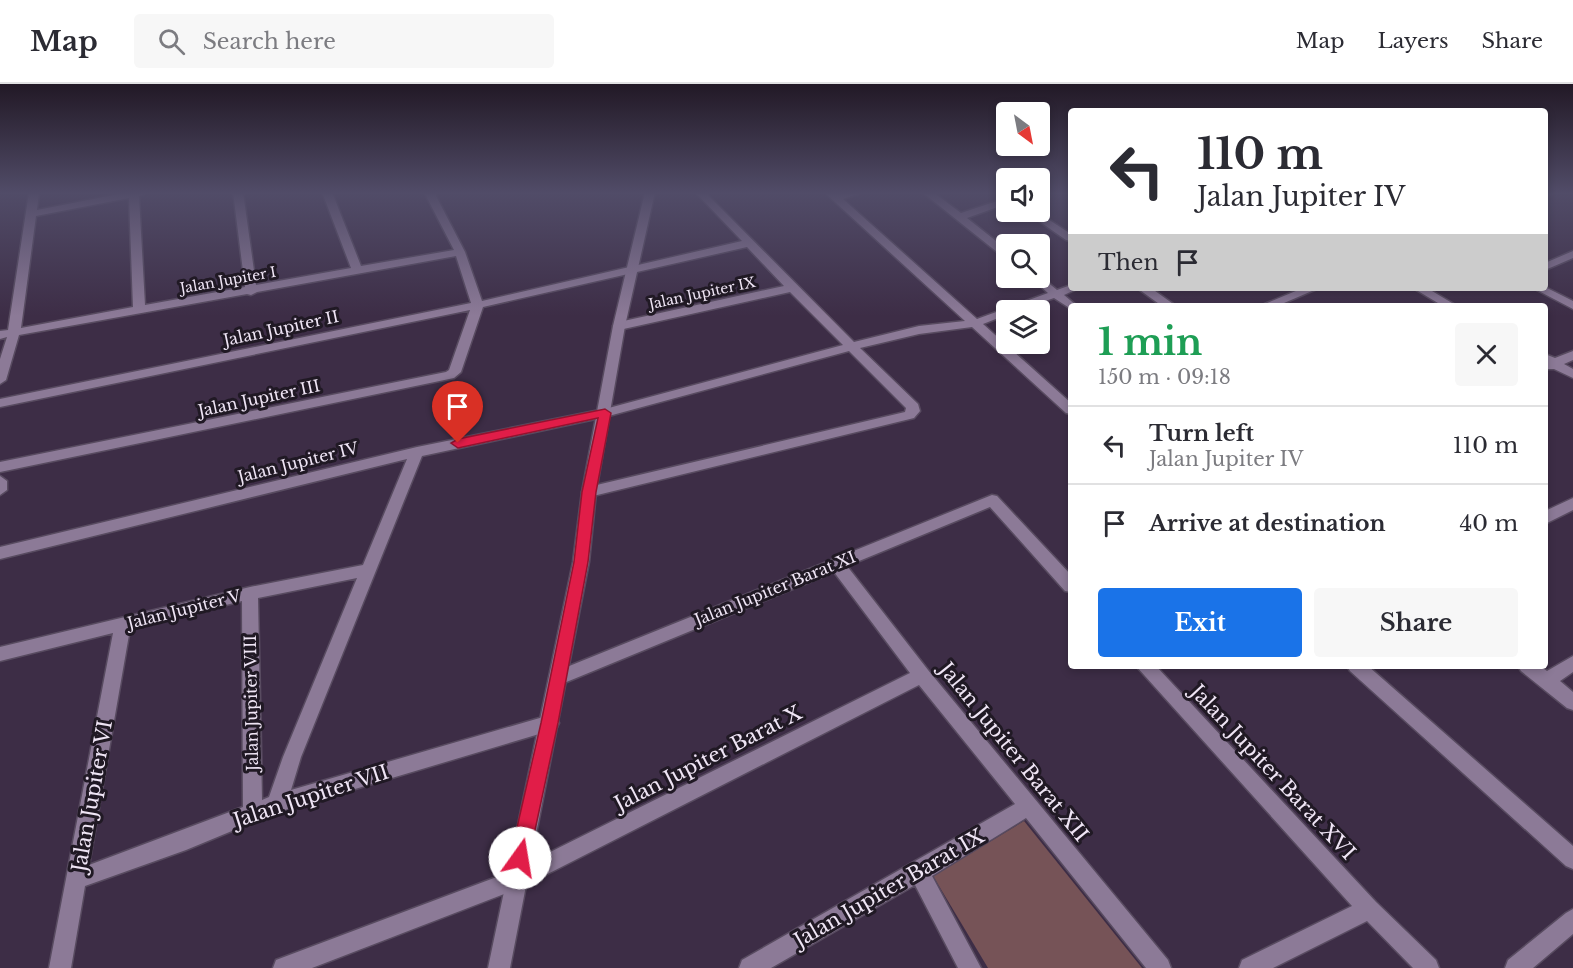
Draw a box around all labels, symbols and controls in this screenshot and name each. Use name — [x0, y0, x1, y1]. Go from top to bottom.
search box — [134, 14, 554, 68]
text: Map — [30, 24, 98, 59]
icon: search — [155, 25, 188, 58]
text: Search here — [203, 28, 336, 55]
text: Map — [1296, 28, 1345, 54]
text: Layers — [1378, 28, 1449, 54]
text: Share — [1482, 28, 1543, 54]
north arrow — [996, 102, 1050, 156]
map controls — [996, 102, 1050, 354]
text: 110 m — [1197, 128, 1323, 180]
icon: left — [1098, 132, 1176, 210]
button: sound — [996, 168, 1050, 222]
text: Jalan Jupiter IV — [1197, 180, 1405, 213]
button: search — [996, 234, 1050, 288]
icon: arrive — [1171, 246, 1204, 279]
text: Then — [1098, 249, 1159, 276]
street label: Jalan Jupiter I — [177, 263, 278, 298]
street label: Jalan Jupiter IX — [645, 273, 758, 314]
button: layers — [996, 300, 1050, 354]
street label: Jalan Jupiter II — [219, 306, 341, 350]
text: 1 min — [1098, 320, 1202, 365]
button: close — [1455, 323, 1518, 386]
text: 150 m · 09:18 — [1098, 365, 1231, 389]
street label: Jalan Jupiter III — [194, 375, 322, 421]
pin — [432, 381, 483, 443]
icon: arrive — [441, 390, 474, 423]
text: Turn left — [1149, 420, 1254, 447]
icon: left — [1098, 429, 1131, 462]
text: 110 m — [1453, 432, 1518, 459]
street label: Jalan Jupiter IV — [234, 437, 361, 487]
text: Jalan Jupiter IV — [1149, 447, 1303, 471]
icon: arrive — [1098, 507, 1131, 540]
text: Arrive at destination — [1149, 510, 1386, 537]
text: 40 m — [1460, 510, 1518, 537]
street label: Jalan Jupiter Barat XI — [690, 547, 859, 630]
street label: Jalan Jupiter V — [123, 585, 243, 633]
button: Exit — [1098, 588, 1302, 657]
button: Share — [1314, 588, 1518, 657]
street label: Jalan Jupiter VIII — [240, 635, 262, 773]
street label: Jalan Jupiter Barat XII — [932, 655, 1094, 846]
street label: Jalan Jupiter Barat XVI — [1183, 677, 1360, 865]
street label: Jalan Jupiter Barat X — [608, 700, 806, 817]
street label: Jalan Jupiter VI — [66, 718, 117, 877]
street label: Jalan Jupiter VII — [227, 760, 392, 833]
street label: Jalan Jupiter Barat IX — [787, 823, 989, 954]
position arrow — [488, 826, 552, 890]

